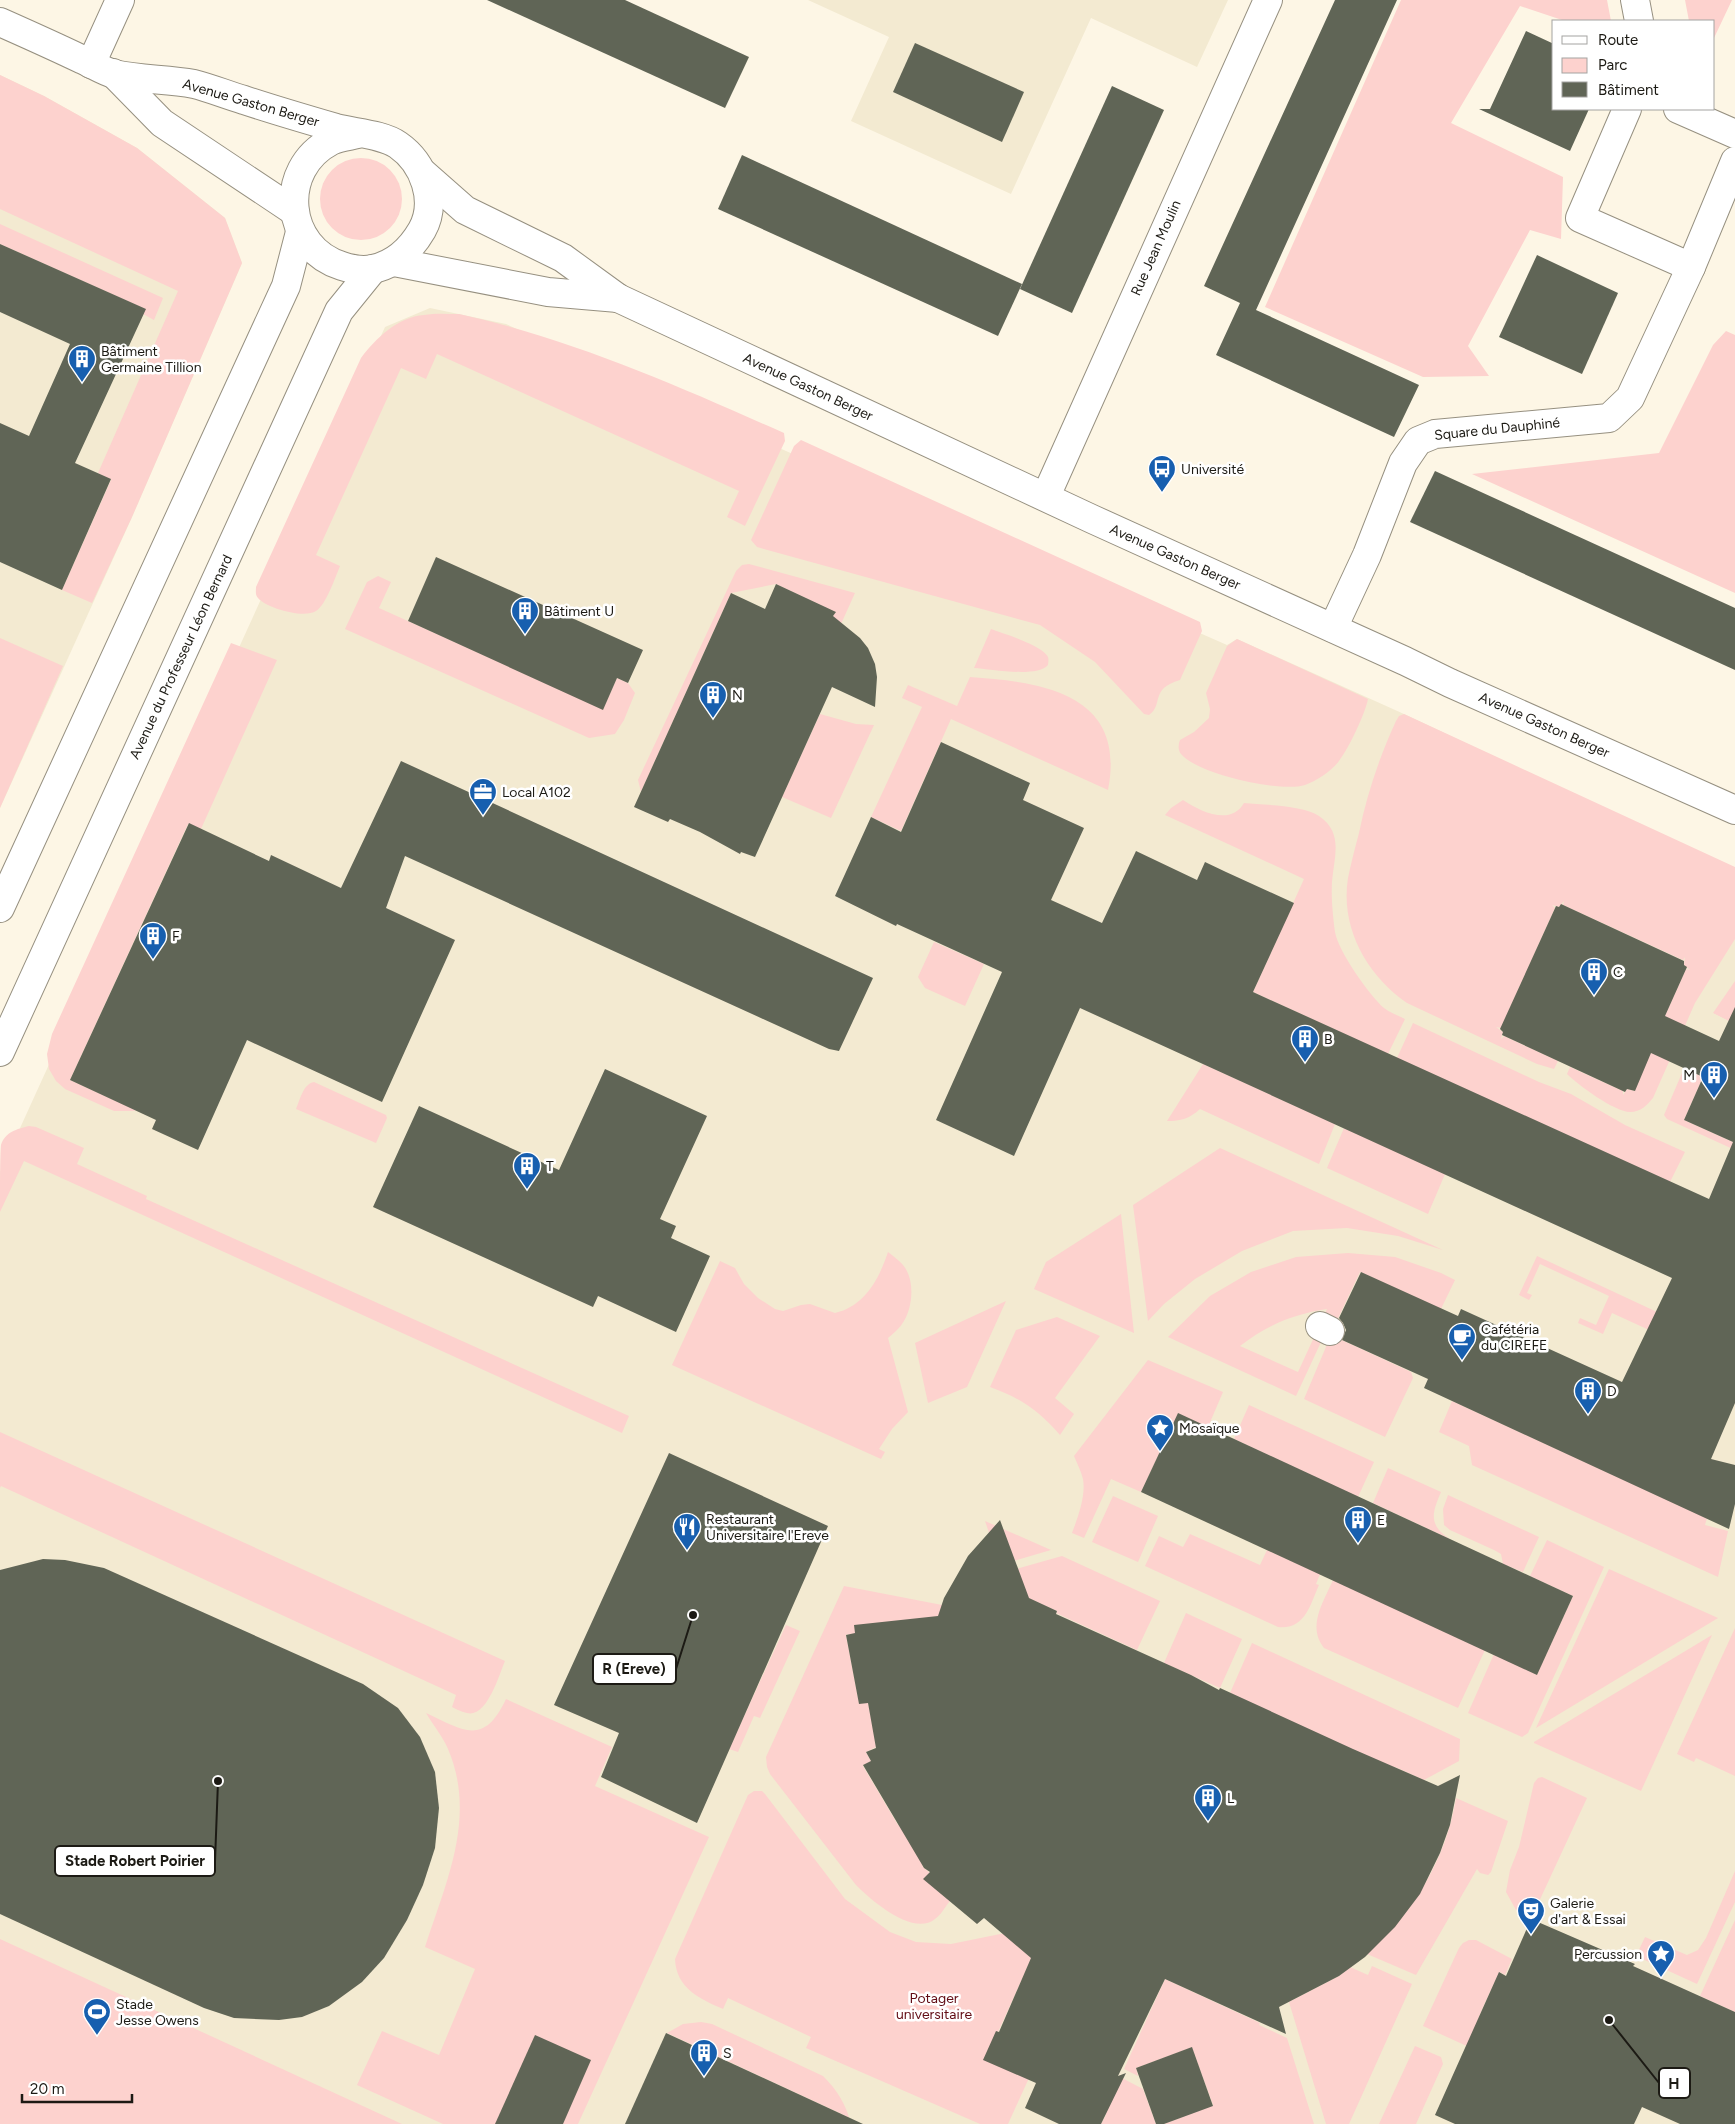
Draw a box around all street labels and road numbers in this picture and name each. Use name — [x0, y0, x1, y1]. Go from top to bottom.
street label: Avenue Gaston Berger — [181, 75, 321, 131]
street label: Rue Jean Moulin — [1127, 197, 1185, 298]
street label: Avenue Gaston Berger — [740, 349, 876, 425]
street label: Square du Dauphiné — [1433, 414, 1561, 444]
street label: Avenue Gaston Berger — [1107, 521, 1243, 594]
street label: Avenue du Professeur Léon Bernard — [126, 552, 236, 762]
street label: Avenue Gaston Berger — [1476, 689, 1612, 762]

